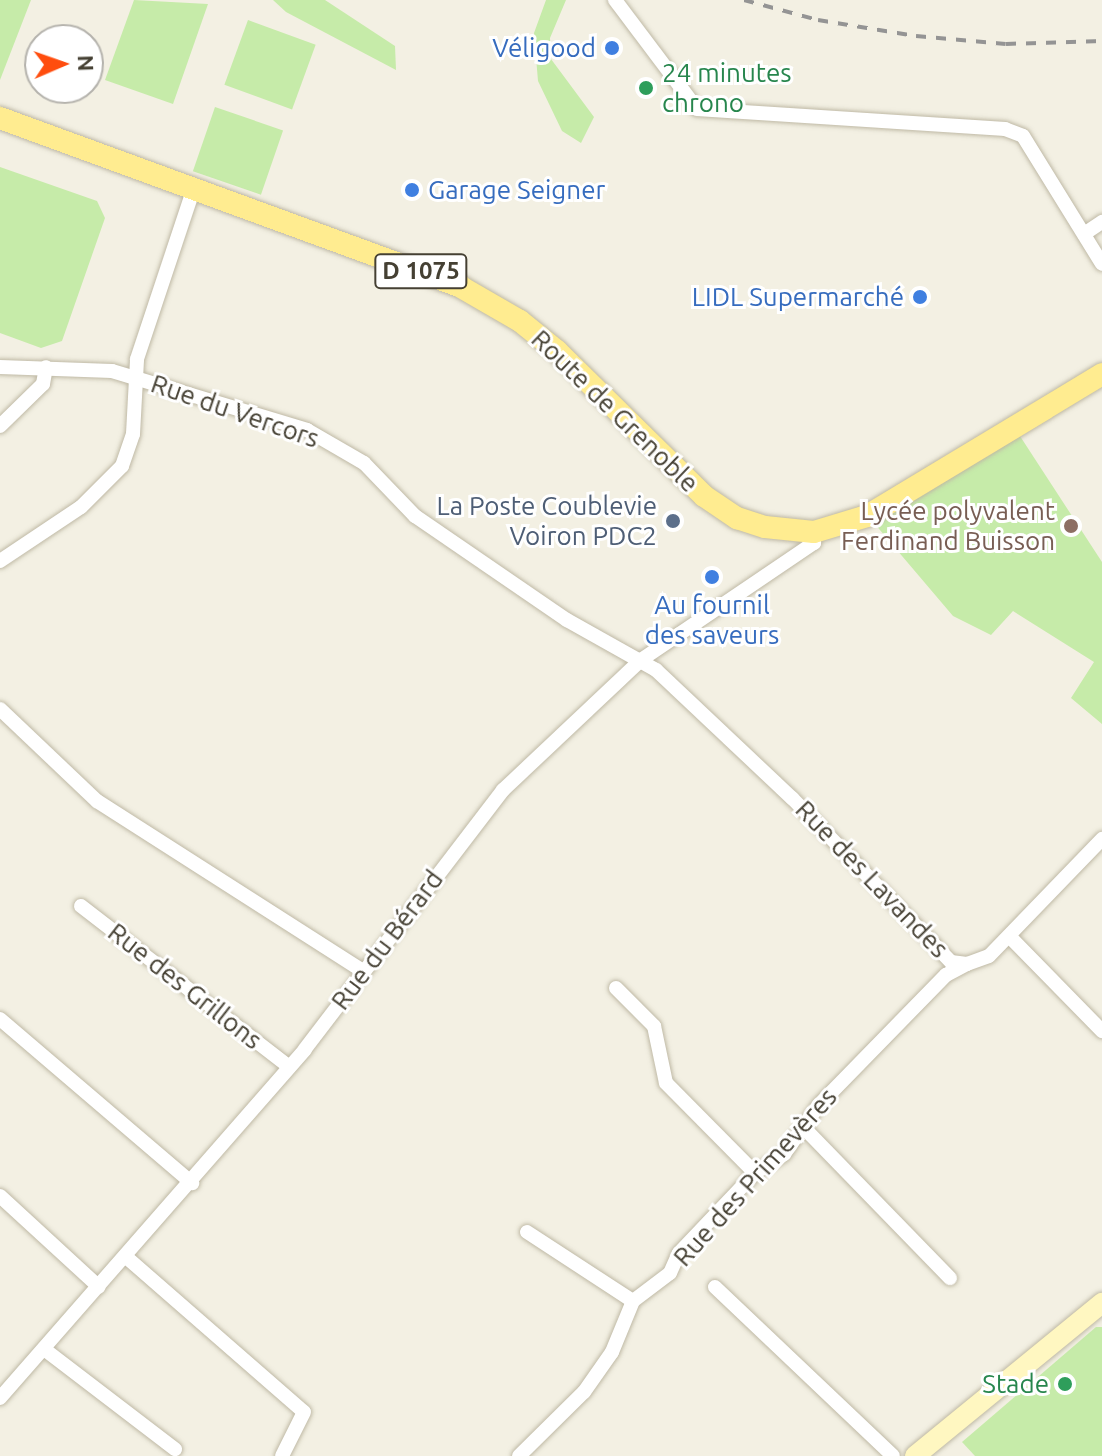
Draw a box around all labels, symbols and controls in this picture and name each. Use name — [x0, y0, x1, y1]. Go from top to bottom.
north arrow — [24, 24, 104, 104]
place label: Véligood — [492, 32, 596, 64]
marker: Véligood — [603, 39, 621, 57]
text: N — [74, 55, 99, 72]
place label: 24 minutes chrono — [662, 57, 792, 118]
marker: 24 minutes chrono — [637, 79, 655, 97]
place label: Garage Seigner — [428, 174, 605, 206]
marker: Garage Seigner — [403, 181, 421, 199]
road number: D 1075 — [373, 251, 469, 291]
place label: LIDL Supermarché — [692, 281, 904, 313]
marker: LIDL Supermarché — [911, 288, 929, 306]
street label: Route de Grenoble — [525, 323, 705, 499]
street label: Rue du Vercors — [147, 368, 323, 454]
place label: La Poste Coublevie Voiron PDC2 — [436, 490, 657, 552]
place label: Lycée polyvalent Ferdinand Buisson — [841, 495, 1055, 556]
marker: La Poste Coublevie Voiron PDC2 — [664, 512, 682, 530]
marker: Lycée polyvalent Ferdinand Buisson — [1062, 517, 1080, 535]
marker: Au fournil des saveurs — [703, 568, 721, 586]
place label: Au fournil des saveurs — [645, 589, 779, 650]
street label: Rue des Lavandes — [789, 794, 955, 964]
street label: Rue du Bérard — [324, 864, 450, 1016]
street label: Rue des Grillons — [102, 916, 268, 1056]
street label: Rue des Primevères — [667, 1081, 843, 1273]
place label: Stade — [982, 1368, 1049, 1400]
marker: Stade — [1056, 1375, 1074, 1393]

